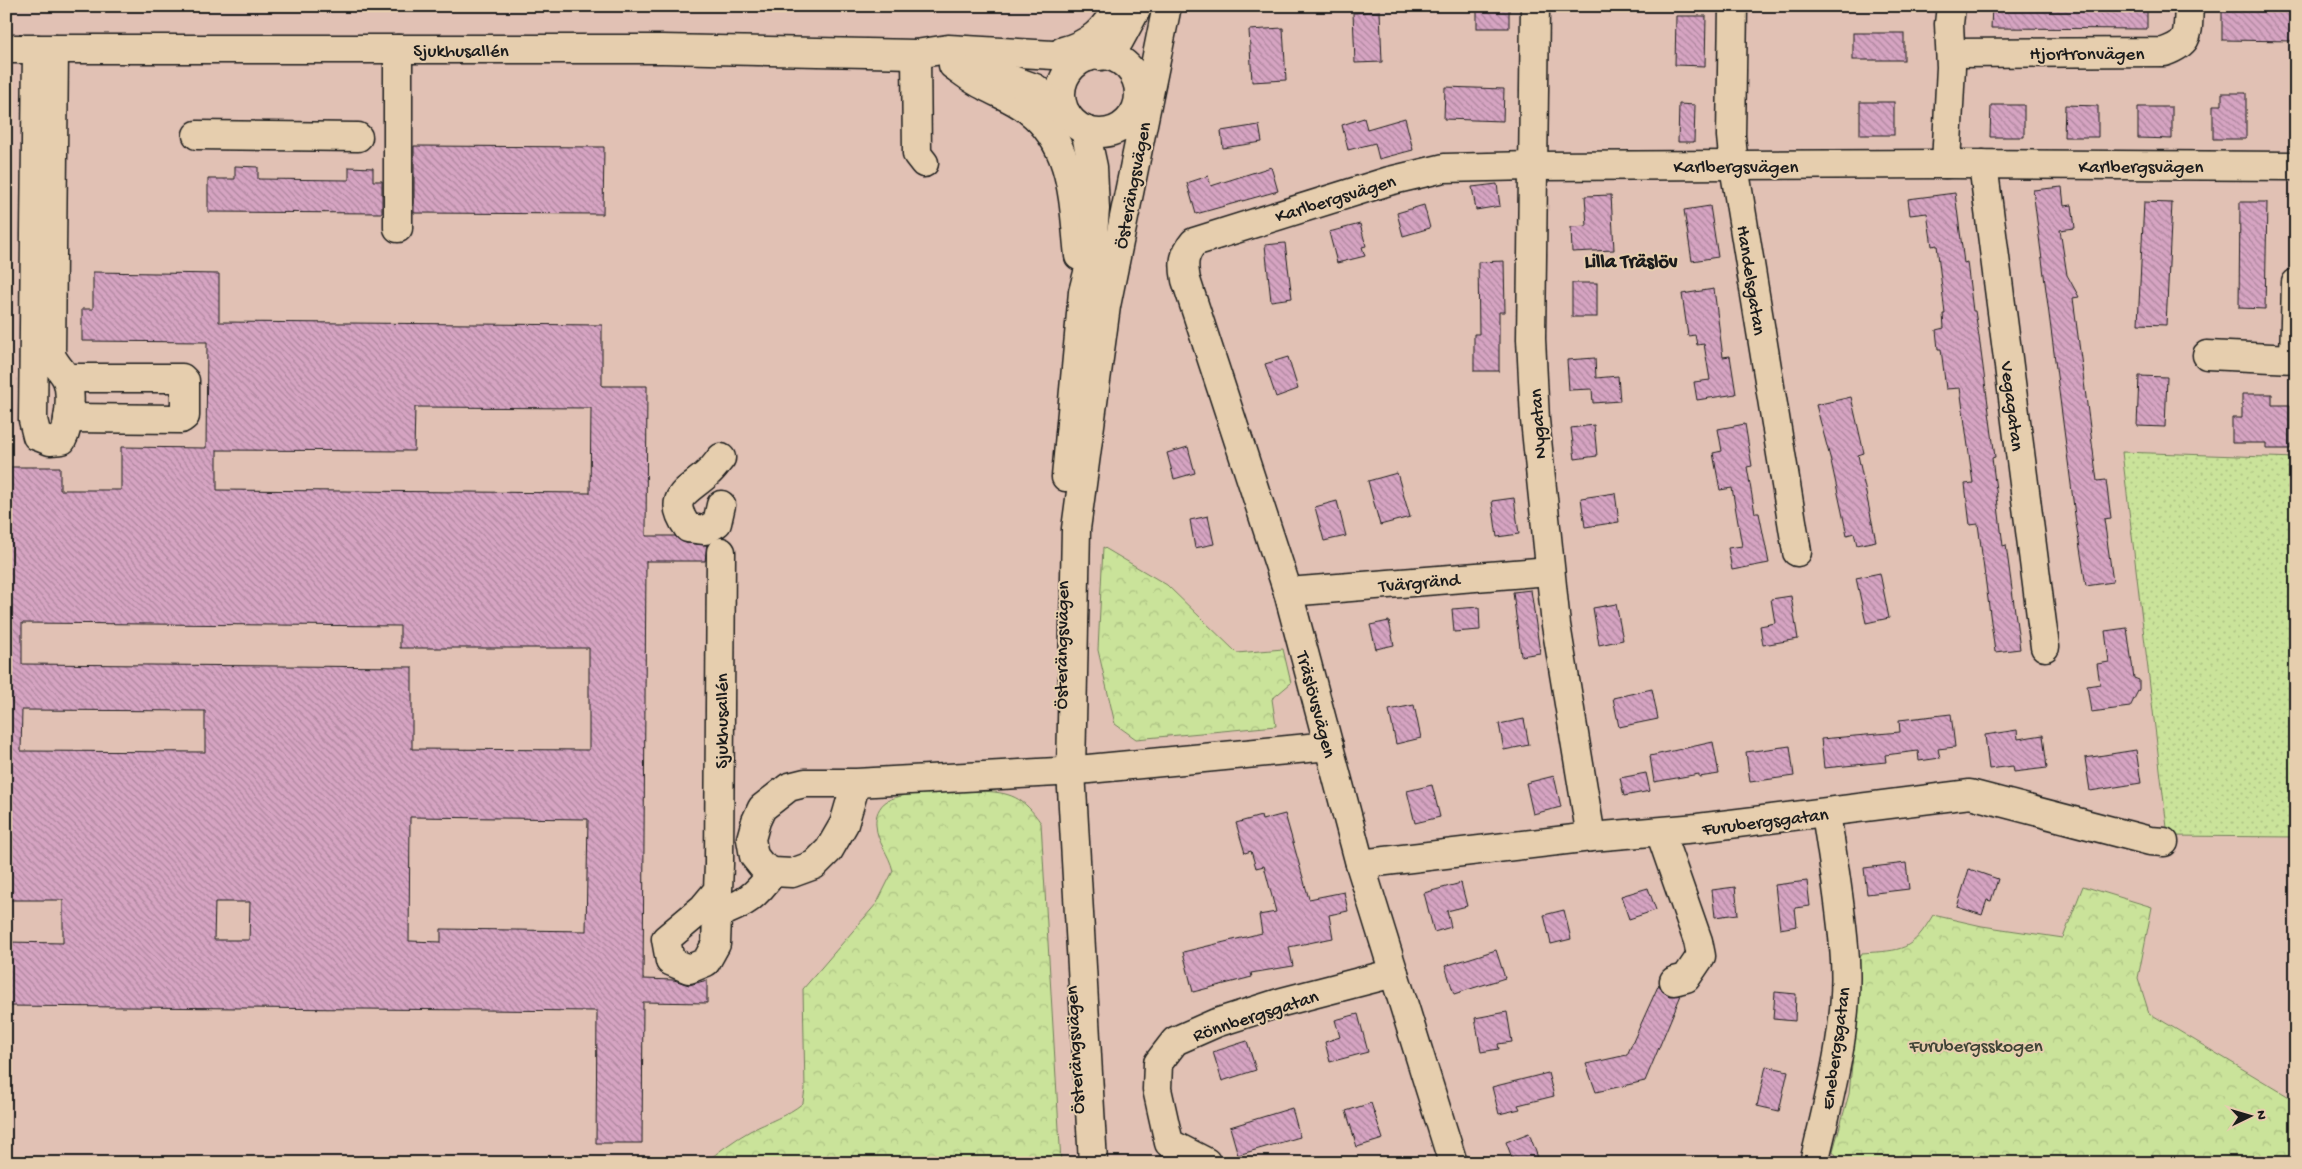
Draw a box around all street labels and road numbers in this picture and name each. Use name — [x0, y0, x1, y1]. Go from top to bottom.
street label: Sjukhusallén — [413, 41, 509, 64]
street label: Hjortronvägen — [2030, 44, 2144, 67]
street label: Österängsvägen — [1111, 120, 1158, 251]
street label: Karlbergsvägen — [1674, 157, 1798, 180]
street label: Karlbergsvägen — [2079, 157, 2203, 180]
street label: Karlbergsvägen — [1273, 171, 1399, 230]
street label: Handelsgatan — [1729, 224, 1770, 337]
street label: Vegagatan — [1993, 359, 2027, 453]
street label: Nygatan — [1526, 388, 1553, 460]
street label: Tvärgränd — [1377, 569, 1463, 600]
street label: Österängsvägen — [1051, 581, 1076, 710]
street label: Träslövsvägen — [1289, 648, 1340, 761]
street label: Sjukhusallén — [712, 673, 735, 769]
street label: Furubergsgatan — [1700, 804, 1830, 843]
street label: Österängsvägen — [1062, 985, 1091, 1115]
street label: Rönnbergsgatan — [1190, 986, 1322, 1048]
street label: Enebergsgatan — [1817, 986, 1857, 1111]

